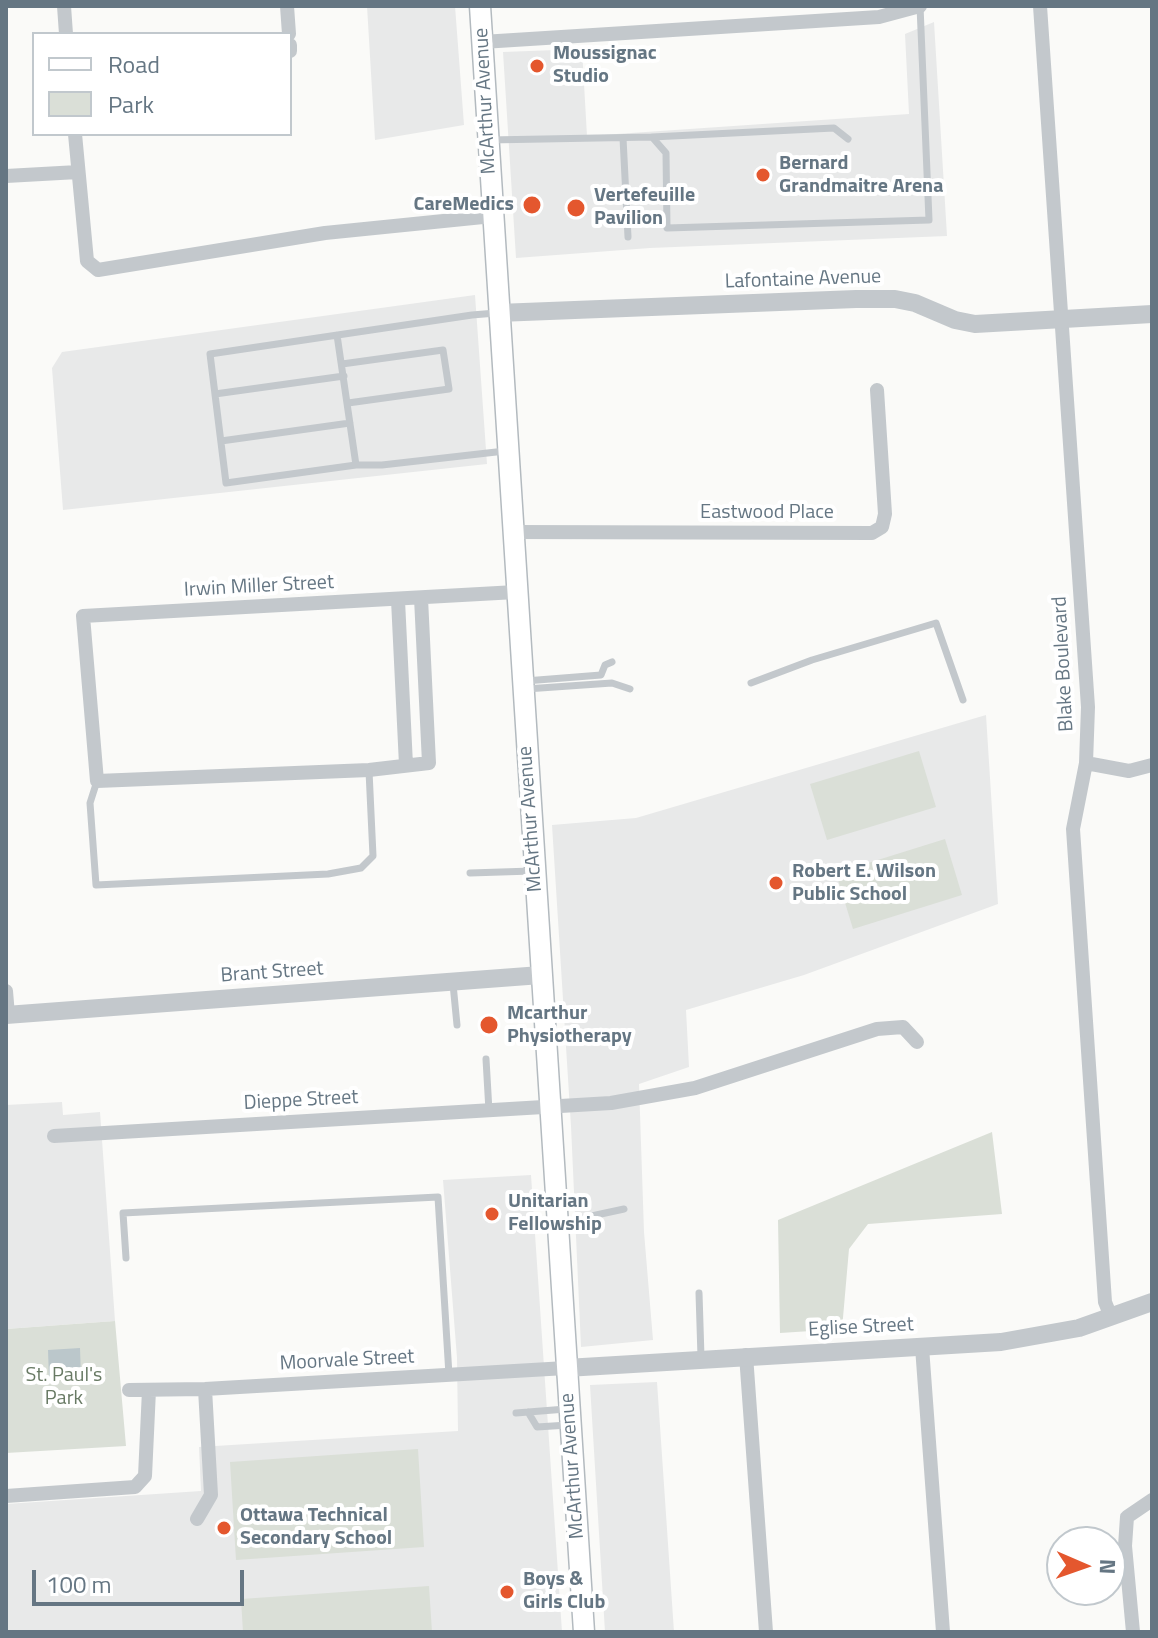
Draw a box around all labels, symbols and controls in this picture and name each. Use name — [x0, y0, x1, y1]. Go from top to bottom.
street label: McArthur Avenue — [470, 27, 502, 175]
legend — [32, 32, 292, 136]
place label: Moussignac Studio — [553, 42, 657, 89]
text: Road — [108, 46, 160, 82]
marker: Moussignac Studio — [528, 57, 546, 75]
text: Park — [108, 86, 154, 122]
place label: Bernard Grandmaitre Arena — [779, 152, 943, 199]
marker: Bernard Grandmaitre Arena — [754, 166, 772, 184]
place label: Vertefeuille Pavilion — [594, 184, 695, 231]
place label: CareMedics — [414, 193, 514, 217]
marker: CareMedics — [521, 194, 543, 216]
marker: Vertefeuille Pavilion — [565, 197, 587, 219]
street label: Lafontaine Avenue — [724, 265, 882, 295]
street label: Eastwood Place — [700, 501, 834, 525]
street label: Irwin Miller Street — [183, 571, 335, 603]
street label: Blake Boulevard — [1048, 596, 1080, 732]
street label: McArthur Avenue — [514, 745, 548, 893]
place label: Robert E. Wilson Public School — [792, 860, 936, 907]
marker: Robert E. Wilson Public School — [767, 874, 785, 892]
street label: Brant Street — [220, 957, 324, 989]
place label: Mcarthur Physiotherapy — [507, 1002, 632, 1049]
marker: Mcarthur Physiotherapy — [478, 1014, 500, 1036]
street label: Dieppe Street — [243, 1086, 359, 1116]
place label: Unitarian Fellowship — [508, 1190, 602, 1237]
marker: Unitarian Fellowship — [483, 1205, 501, 1223]
street label: Eglise Street — [808, 1313, 914, 1343]
street label: Moorvale Street — [279, 1345, 415, 1377]
park label: St. Paul's Park — [26, 1364, 102, 1411]
street label: McArthur Avenue — [556, 1392, 590, 1540]
place label: Ottawa Technical Secondary School — [240, 1504, 392, 1551]
marker: Ottawa Technical Secondary School — [215, 1519, 233, 1537]
north arrow — [1046, 1526, 1126, 1606]
scale bar — [36, 1554, 248, 1604]
text: N — [1091, 1559, 1125, 1575]
text: 100 m — [46, 1566, 112, 1602]
place label: Boys & Girls Club — [523, 1568, 605, 1615]
marker: Boys & Girls Club — [498, 1583, 516, 1601]

